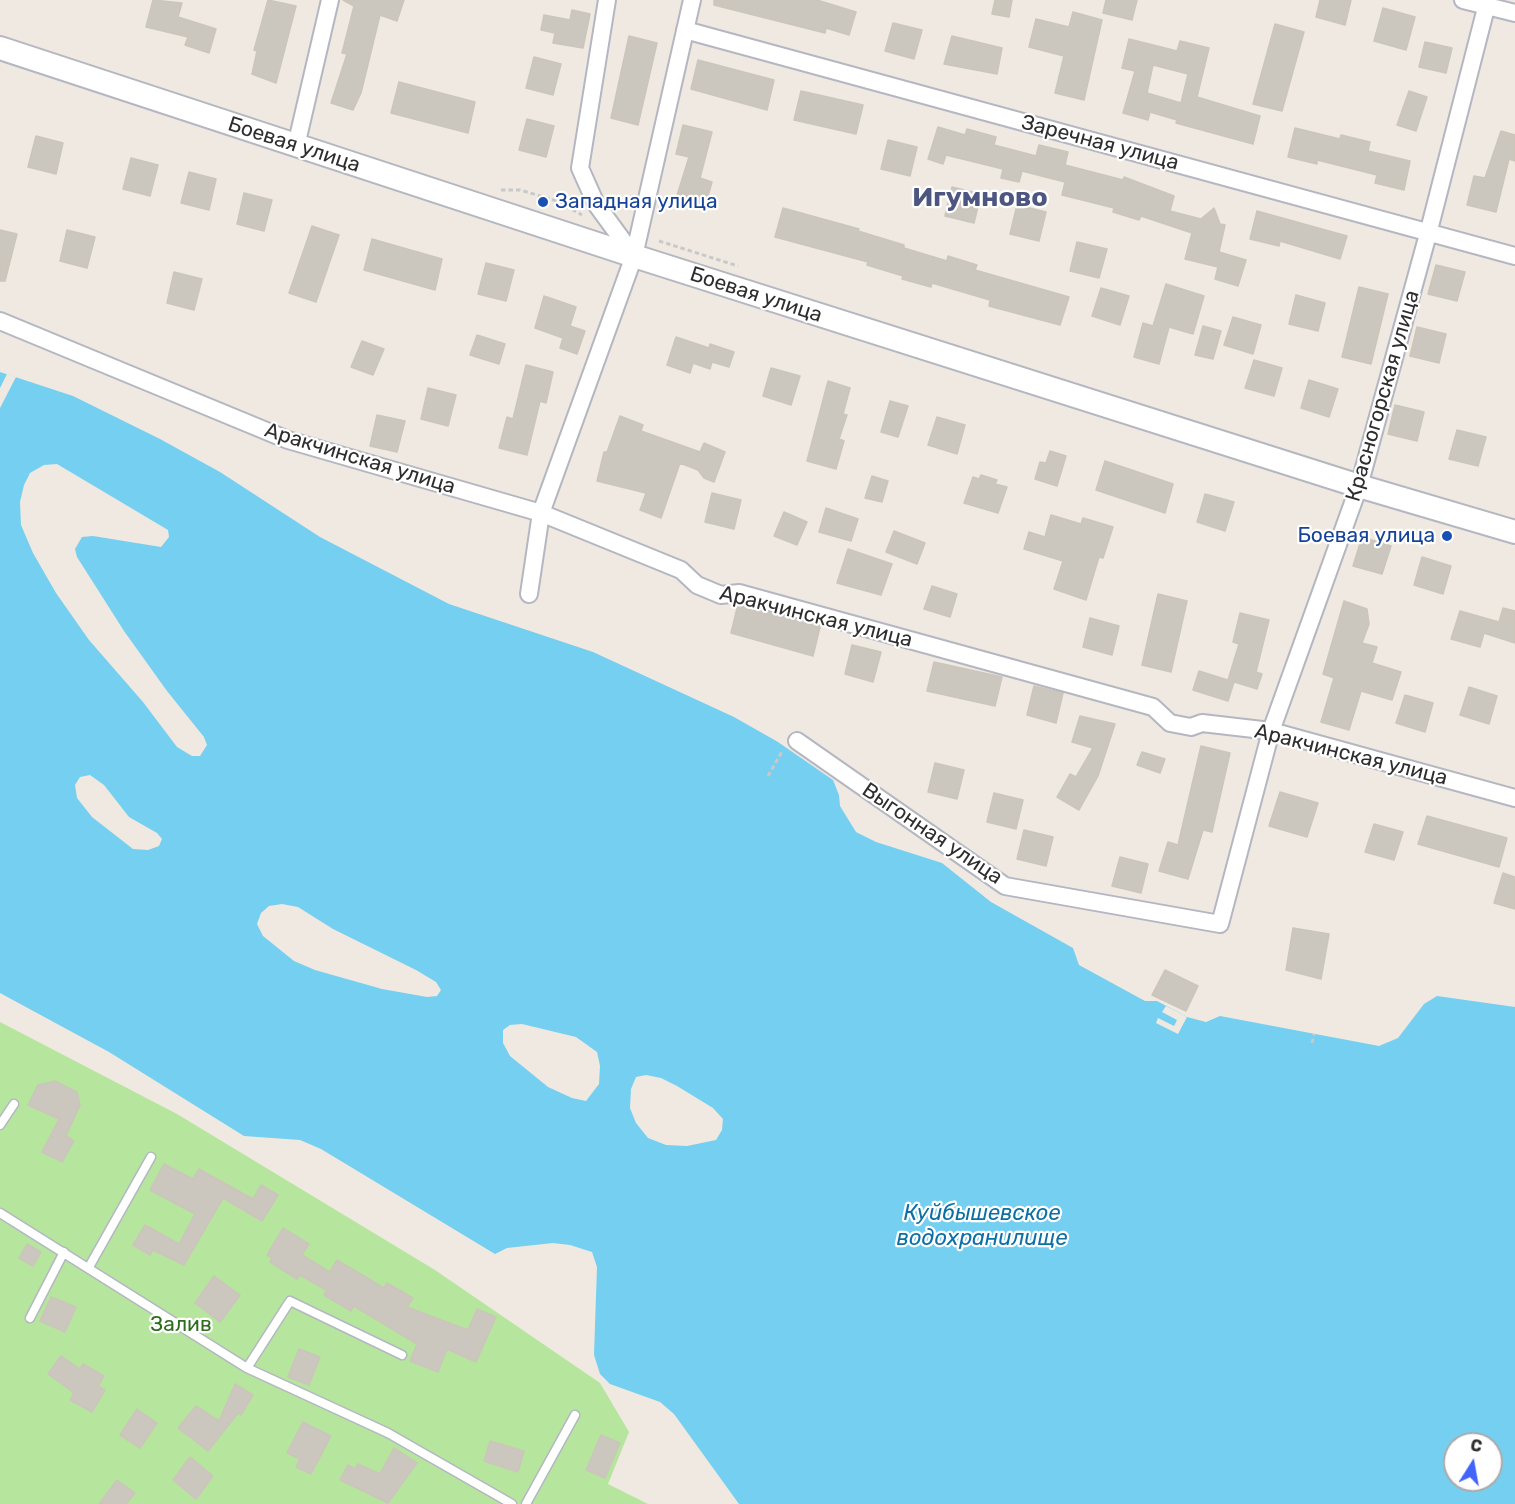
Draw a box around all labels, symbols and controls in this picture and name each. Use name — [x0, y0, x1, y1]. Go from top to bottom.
street label: Заречная улица — [1019, 110, 1181, 176]
street label: Боевая улица — [225, 112, 363, 178]
district label: Игумново — [912, 182, 1048, 214]
place label: Западная улица — [555, 189, 718, 215]
marker: Западная улица — [536, 195, 550, 209]
street label: Боевая улица — [687, 262, 825, 328]
street label: Красногорская улица — [1341, 287, 1425, 505]
street label: Аракчинская улица — [262, 418, 458, 500]
place label: Боевая улица — [1297, 523, 1435, 549]
marker: Боевая улица — [1440, 529, 1454, 543]
street label: Аракчинская улица — [717, 581, 915, 653]
street label: Аракчинская улица — [1252, 719, 1450, 791]
street label: Выгонная улица — [857, 778, 1007, 890]
water label: Куйбышевское водохранилище — [897, 1201, 1067, 1252]
park label: Залив — [150, 1312, 212, 1338]
north arrow — [1443, 1432, 1503, 1492]
text: С — [1469, 1435, 1483, 1456]

